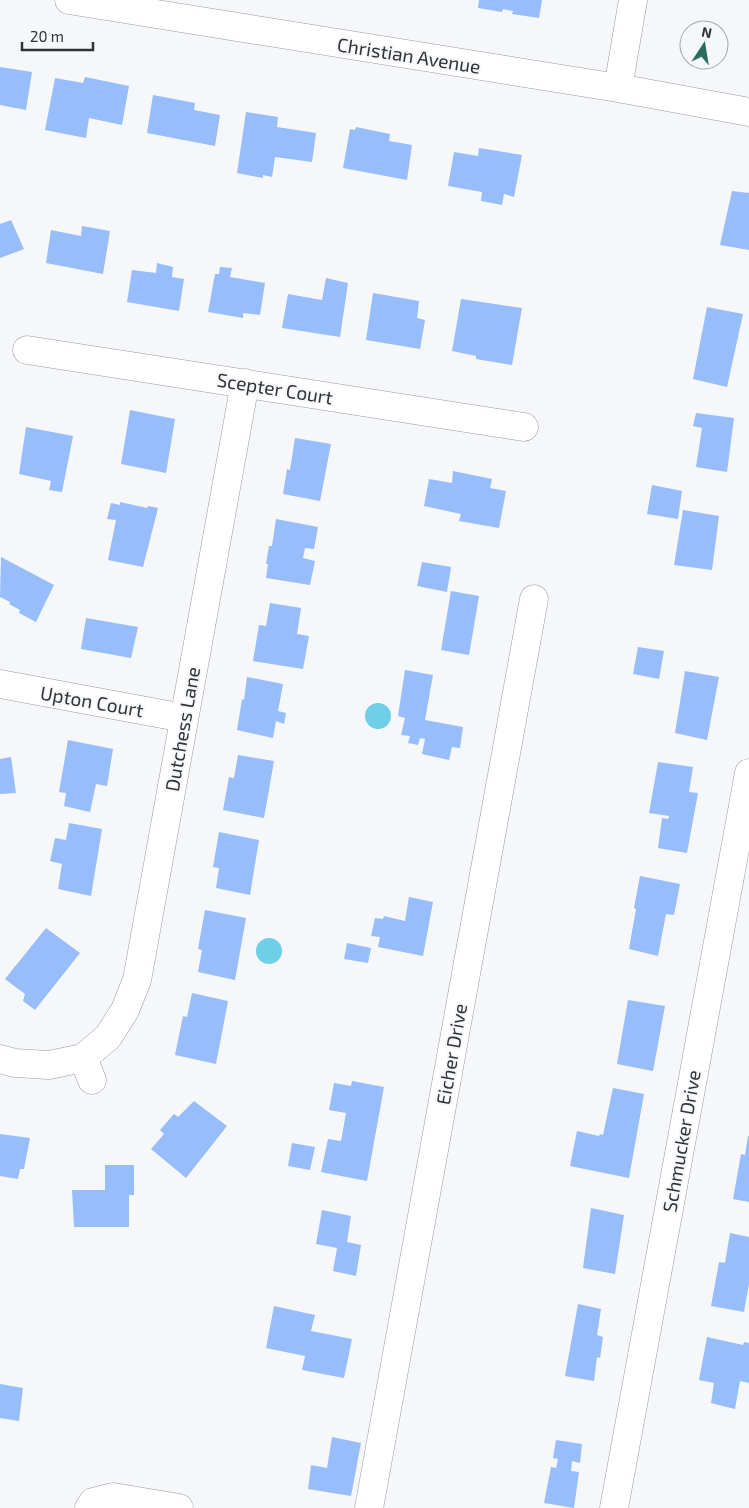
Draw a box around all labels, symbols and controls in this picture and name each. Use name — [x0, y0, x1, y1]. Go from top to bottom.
scale bar — [22, 20, 94, 52]
north arrow — [679, 20, 729, 70]
text: N — [700, 22, 714, 41]
text: 20 m — [30, 27, 64, 45]
street label: Christian Avenue — [336, 32, 482, 78]
street label: Scepter Court — [215, 367, 335, 409]
street label: Dutchess Lane — [160, 665, 204, 793]
street label: Upton Court — [39, 681, 145, 721]
street label: Eicher Drive — [431, 1002, 471, 1106]
street label: Schmucker Drive — [657, 1068, 705, 1214]

